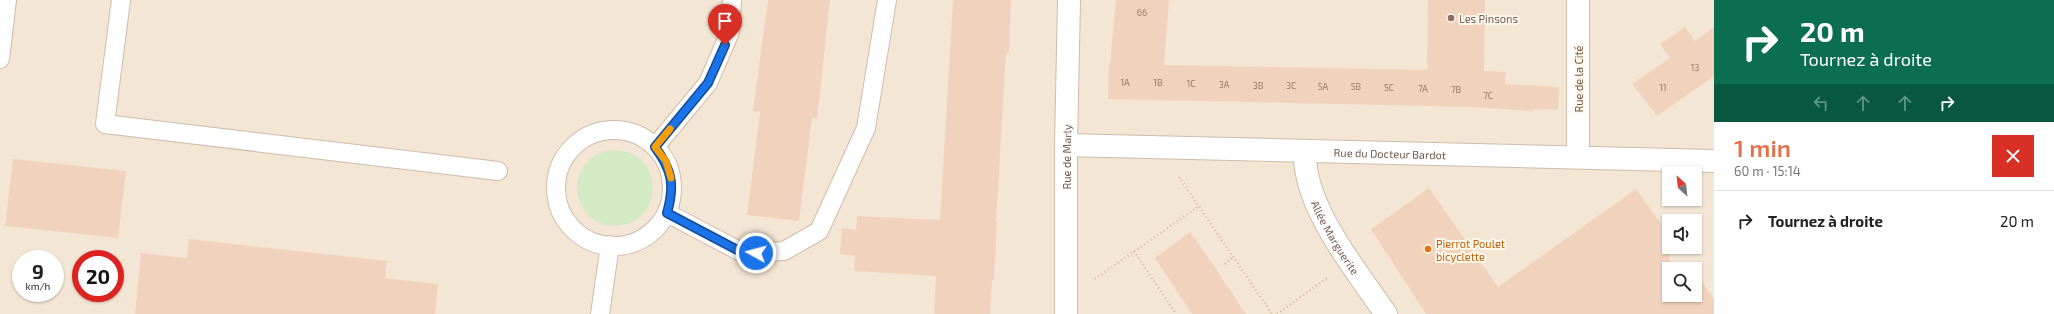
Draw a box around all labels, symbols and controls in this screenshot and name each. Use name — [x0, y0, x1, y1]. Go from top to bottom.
pin — [708, 4, 742, 45]
house number: 66 — [1137, 7, 1147, 18]
icon: arrive — [714, 10, 736, 32]
place label: Les Pinsons — [1459, 12, 1518, 25]
marker: Les Pinsons — [1446, 13, 1456, 23]
text: 20 m — [1800, 14, 1865, 48]
icon: right — [1734, 16, 1786, 68]
street label: Rue de la Cité — [1572, 45, 1585, 112]
text: Tournez à droite — [1800, 48, 1932, 70]
house number: 13 — [1691, 62, 1699, 73]
house number: 1A — [1120, 77, 1130, 88]
house number: 1B — [1153, 77, 1163, 88]
house number: 1C — [1187, 78, 1195, 89]
house number: 3A — [1219, 79, 1230, 90]
house number: 3B — [1253, 80, 1264, 91]
house number: 3C — [1286, 80, 1296, 91]
house number: 5A — [1318, 81, 1329, 92]
house number: 5B — [1351, 81, 1362, 92]
house number: 5C — [1384, 82, 1394, 93]
house number: 11 — [1659, 82, 1667, 93]
house number: 7A — [1418, 83, 1428, 94]
house number: 7B — [1451, 84, 1462, 95]
house number: 7C — [1483, 90, 1493, 101]
icon: left — [1810, 92, 1832, 114]
icon: ahead — [1852, 92, 1874, 114]
icon: ahead — [1894, 92, 1916, 114]
icon: right — [1936, 92, 1958, 114]
street label: Rue de Marly — [1060, 124, 1073, 190]
text: 1 min — [1734, 133, 1791, 162]
button: close — [1992, 135, 2034, 177]
street label: Rue du Docteur Bardot — [1334, 145, 1446, 161]
text: 60 m · 15:14 — [1734, 163, 1801, 179]
north arrow — [1662, 166, 1702, 206]
map controls — [1662, 166, 1702, 302]
street label: Allée Marguerite — [1309, 198, 1362, 277]
icon: right — [1734, 210, 1756, 232]
text: Tournez à droite — [1768, 212, 1883, 230]
text: 20 m — [2000, 212, 2034, 230]
button: sound — [1662, 214, 1702, 254]
position arrow — [735, 232, 777, 274]
place label: Pierrot Poulet bicyclette — [1436, 237, 1505, 263]
marker: Pierrot Poulet bicyclette — [1423, 244, 1433, 254]
speed limit sign: 20 — [72, 250, 124, 302]
text: 9 — [32, 259, 44, 283]
button: search — [1662, 262, 1702, 302]
text: km/h — [26, 280, 50, 292]

